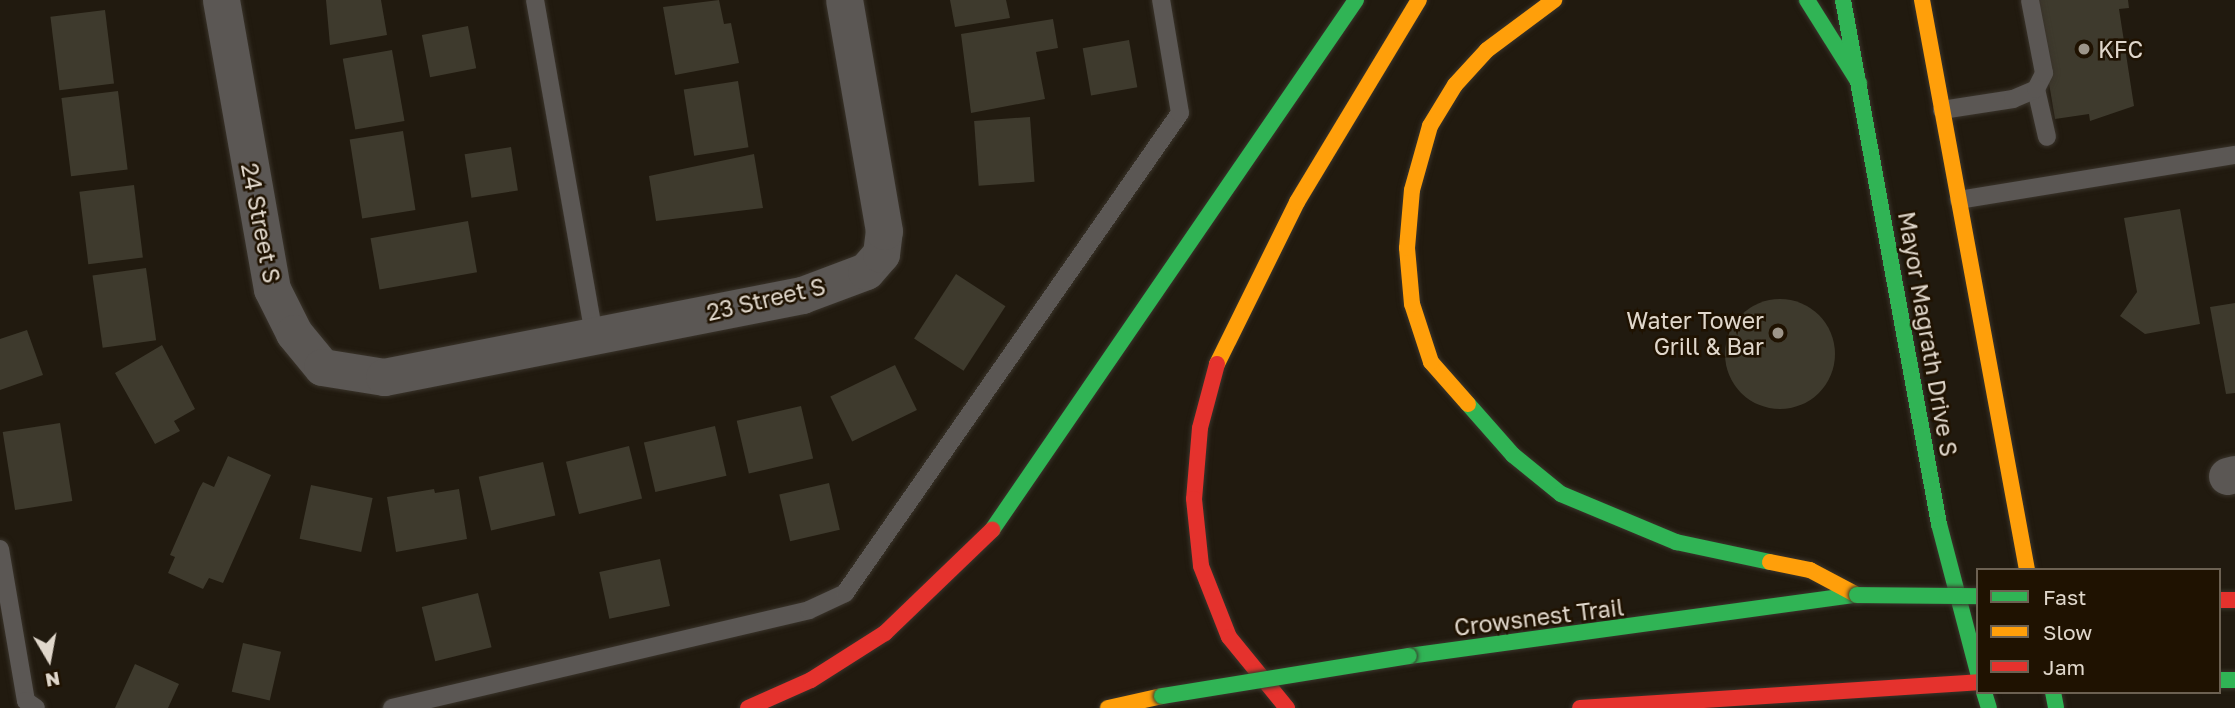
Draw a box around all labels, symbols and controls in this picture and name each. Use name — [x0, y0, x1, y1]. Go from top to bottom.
place label: KFC — [2098, 35, 2143, 63]
marker: KFC — [2076, 41, 2092, 57]
street label: 24 Street S — [236, 161, 286, 285]
street label: Mayor Magrath Drive S — [1893, 209, 1963, 459]
street label: 23 Street S — [704, 272, 828, 326]
place label: Water Tower Grill & Bar — [1626, 306, 1764, 360]
marker: Water Tower Grill & Bar — [1770, 325, 1786, 341]
legend — [1976, 568, 2221, 694]
text: Fast — [2043, 584, 2086, 610]
street label: Crowsnest Trail — [1453, 593, 1625, 641]
text: Slow — [2043, 619, 2092, 645]
north arrow — [14, 624, 84, 694]
text: Jam — [2043, 654, 2085, 680]
text: N — [44, 668, 62, 693]

